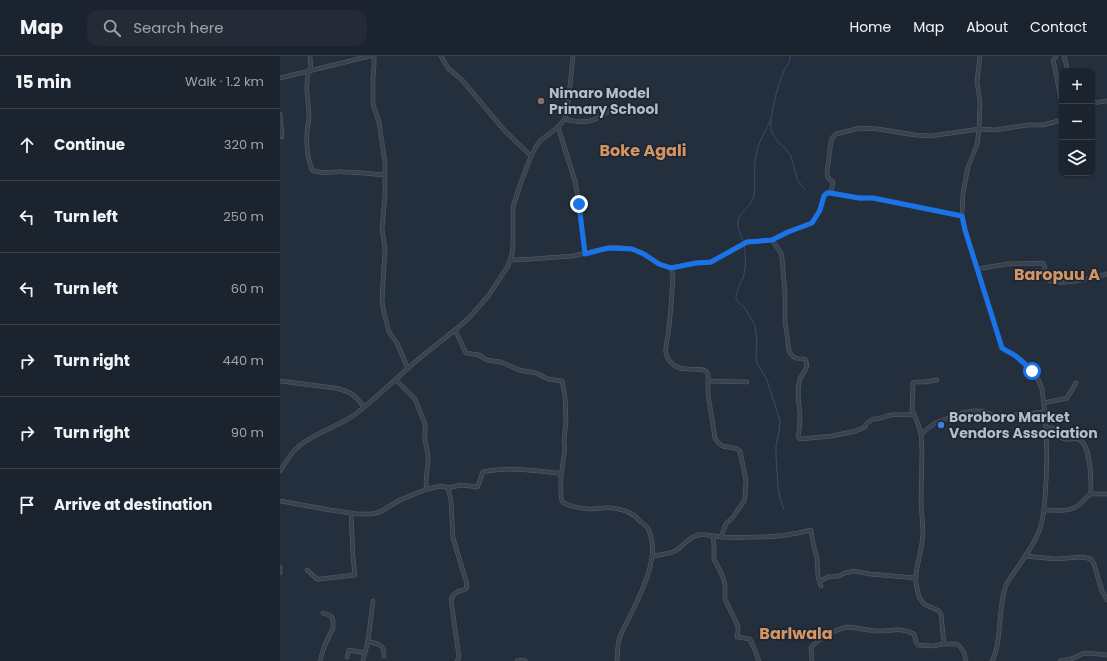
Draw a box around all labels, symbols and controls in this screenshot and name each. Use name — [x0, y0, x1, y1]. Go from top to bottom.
search box — [87, 10, 367, 46]
text: Map — [20, 14, 63, 41]
icon: search — [101, 17, 123, 39]
text: Search here — [133, 17, 224, 38]
text: Home — [849, 17, 891, 37]
text: Map — [913, 17, 944, 37]
text: About — [966, 17, 1008, 37]
text: Contact — [1030, 17, 1087, 37]
map controls — [1059, 68, 1095, 176]
button: + — [1059, 68, 1095, 104]
text: 15 min — [16, 70, 72, 94]
text: Walk · 1.2 km — [185, 72, 264, 91]
place label: Nimaro Model Primary School — [549, 83, 658, 119]
marker: Nimaro Model Primary School — [536, 96, 546, 106]
button: − — [1059, 104, 1095, 140]
icon: ahead — [16, 134, 38, 156]
text: Continue — [54, 134, 125, 155]
text: 320 m — [224, 135, 264, 154]
district label: Boke Agali — [600, 139, 686, 162]
button: layers — [1059, 140, 1095, 176]
route end — [570, 195, 588, 213]
icon: left — [16, 206, 38, 228]
text: Turn left — [54, 206, 118, 227]
text: 250 m — [223, 207, 264, 226]
district label: Baropuu A — [1014, 263, 1100, 286]
icon: left — [16, 278, 38, 300]
text: Turn left — [54, 278, 118, 299]
text: 60 m — [231, 279, 264, 298]
icon: right — [16, 350, 38, 372]
text: Turn right — [54, 350, 130, 371]
text: 440 m — [223, 351, 264, 370]
route start — [1023, 362, 1041, 380]
place label: Boroboro Market Vendors Association — [949, 407, 1098, 443]
marker: Boroboro Market Vendors Association — [936, 420, 946, 430]
icon: right — [16, 422, 38, 444]
text: Turn right — [54, 422, 130, 443]
text: 90 m — [231, 423, 264, 442]
icon: arrive — [16, 494, 38, 516]
text: Arrive at destination — [54, 494, 212, 515]
district label: Barlwala — [759, 622, 833, 645]

